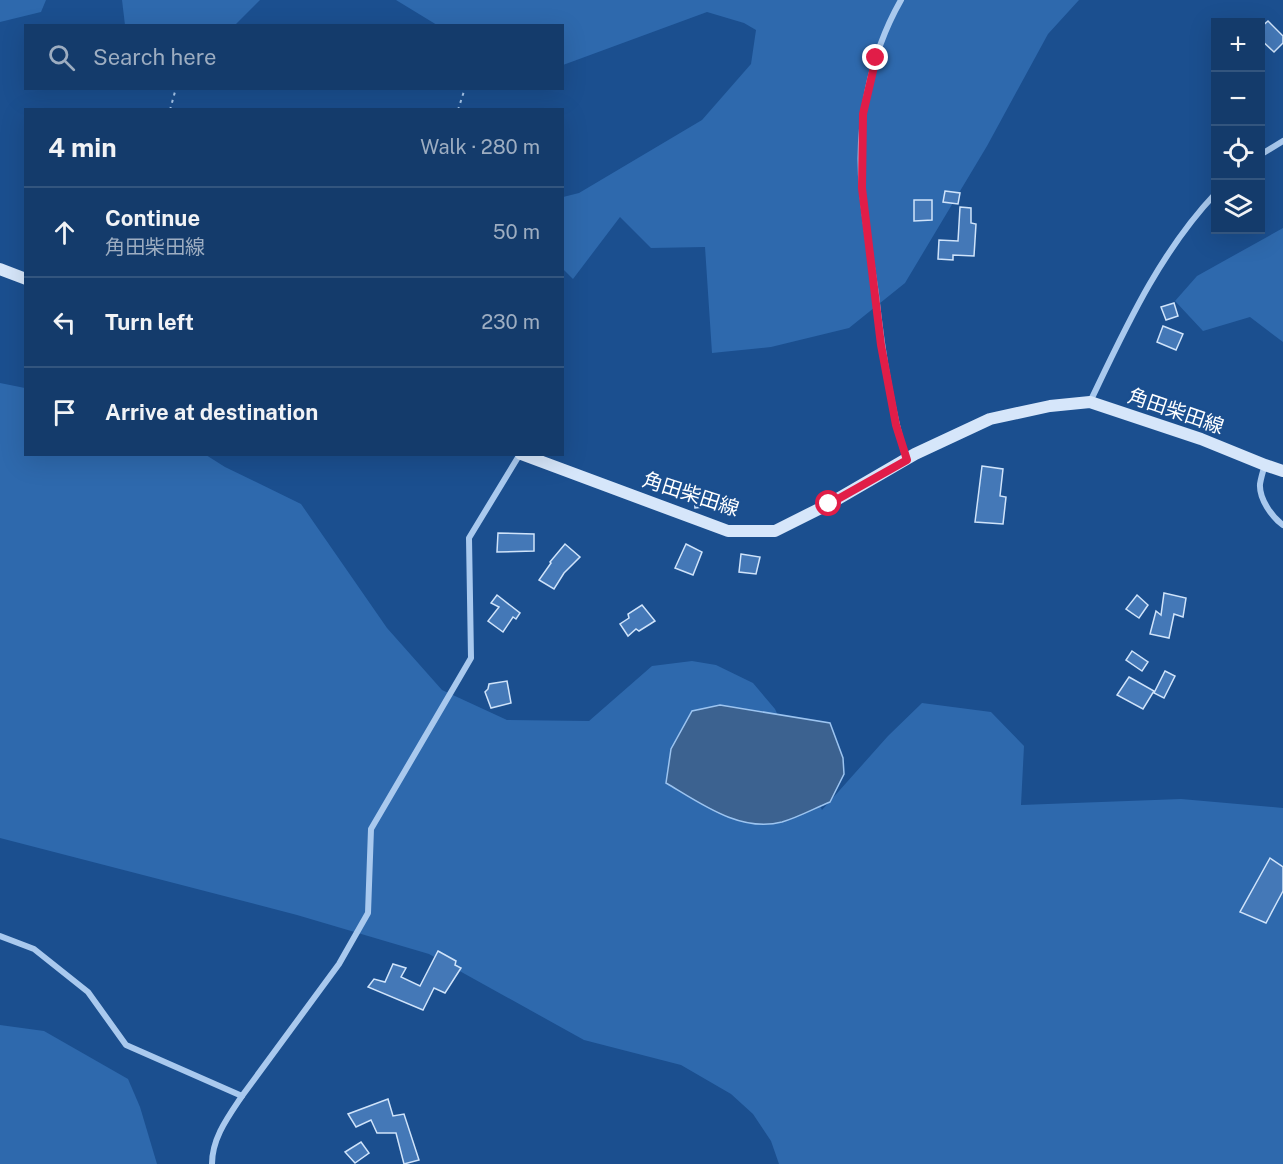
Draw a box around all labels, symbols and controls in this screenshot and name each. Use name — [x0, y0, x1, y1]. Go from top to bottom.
map controls — [1211, 18, 1265, 234]
button: + — [1211, 18, 1265, 72]
search box — [24, 24, 564, 90]
icon: search — [45, 41, 78, 74]
text: Search here — [93, 44, 217, 70]
route end — [862, 44, 888, 70]
button: − — [1211, 72, 1265, 126]
button: locate — [1211, 126, 1265, 180]
text: 4 min — [48, 132, 117, 163]
text: Walk · 280 m — [420, 135, 540, 159]
button: layers — [1211, 180, 1265, 234]
text: Continue — [105, 205, 200, 231]
icon: ahead — [48, 216, 81, 249]
text: 50 m — [493, 220, 540, 244]
text: 角田柴田線 — [105, 235, 205, 259]
icon: left — [48, 306, 81, 339]
text: Turn left — [105, 309, 194, 335]
text: 230 m — [481, 310, 540, 334]
street label: 角田柴田線 — [1125, 383, 1227, 439]
icon: arrive — [48, 396, 81, 429]
text: Arrive at destination — [105, 399, 318, 425]
street label: 角田柴田線 — [640, 467, 742, 521]
route start — [815, 490, 841, 516]

